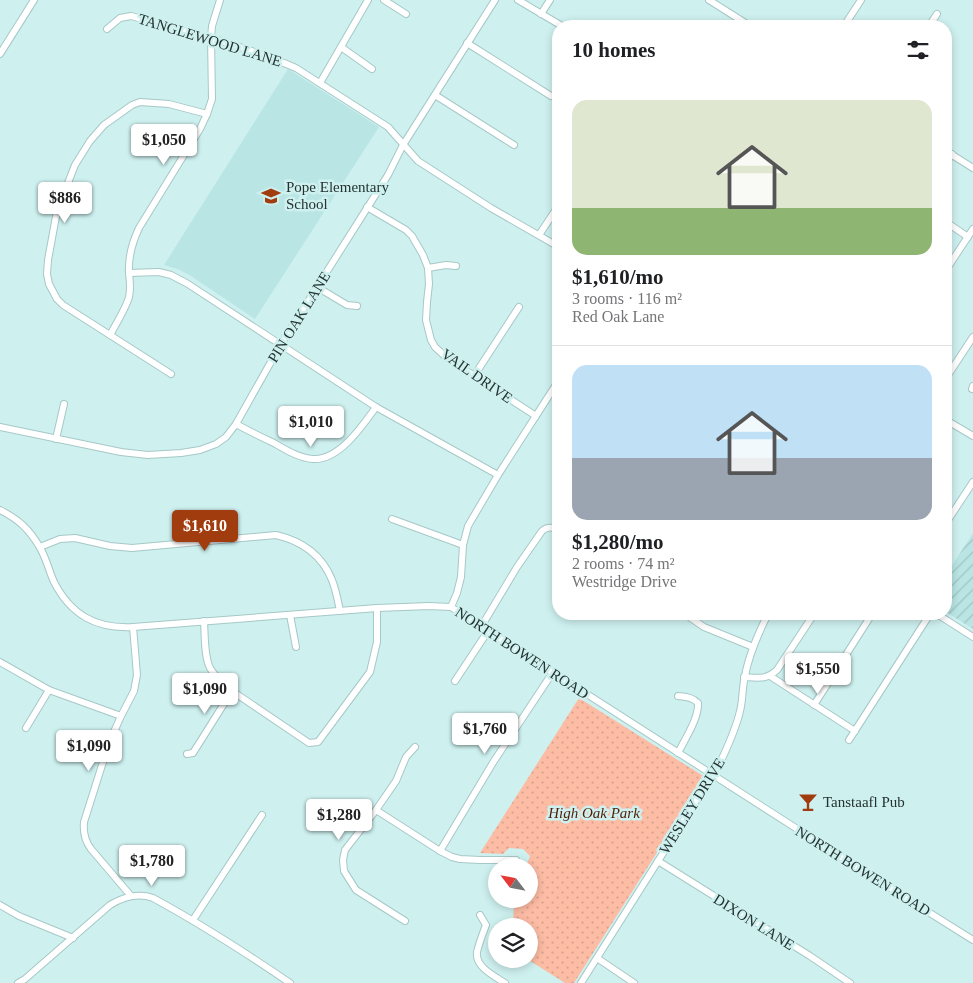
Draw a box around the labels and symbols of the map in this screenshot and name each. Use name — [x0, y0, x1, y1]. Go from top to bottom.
street label: TANGLEWOOD LANE — [136, 11, 284, 69]
pin: $1,050 — [123, 124, 205, 166]
place label: Pope Elementary School — [286, 179, 389, 212]
pin: $886 — [35, 182, 95, 224]
school or university icon: Pope Elementary School — [260, 185, 282, 207]
street label: PIN OAK LANE — [265, 269, 333, 365]
street label: VAIL DRIVE — [438, 346, 516, 406]
pin: $1,010 — [270, 406, 352, 448]
pin: $1,610 — [164, 510, 246, 552]
street label: NORTH BOWEN ROAD — [452, 604, 592, 702]
pin: $1,550 — [777, 652, 859, 695]
pin: $1,090 — [164, 672, 246, 715]
pin: $1,760 — [444, 712, 526, 755]
pin: $1,090 — [48, 730, 130, 772]
street label: WESLEY DRIVE — [656, 755, 728, 857]
bar icon: Tanstaafl Pub — [797, 791, 819, 813]
place label: Tanstaafl Pub — [823, 794, 905, 810]
pin: $1,280 — [298, 798, 380, 841]
park label: High Oak Park — [547, 805, 640, 821]
street label: NORTH BOWEN ROAD — [793, 823, 933, 919]
pin: $1,780 — [111, 844, 193, 887]
north arrow — [488, 858, 538, 908]
street label: DIXON LANE — [711, 891, 797, 953]

